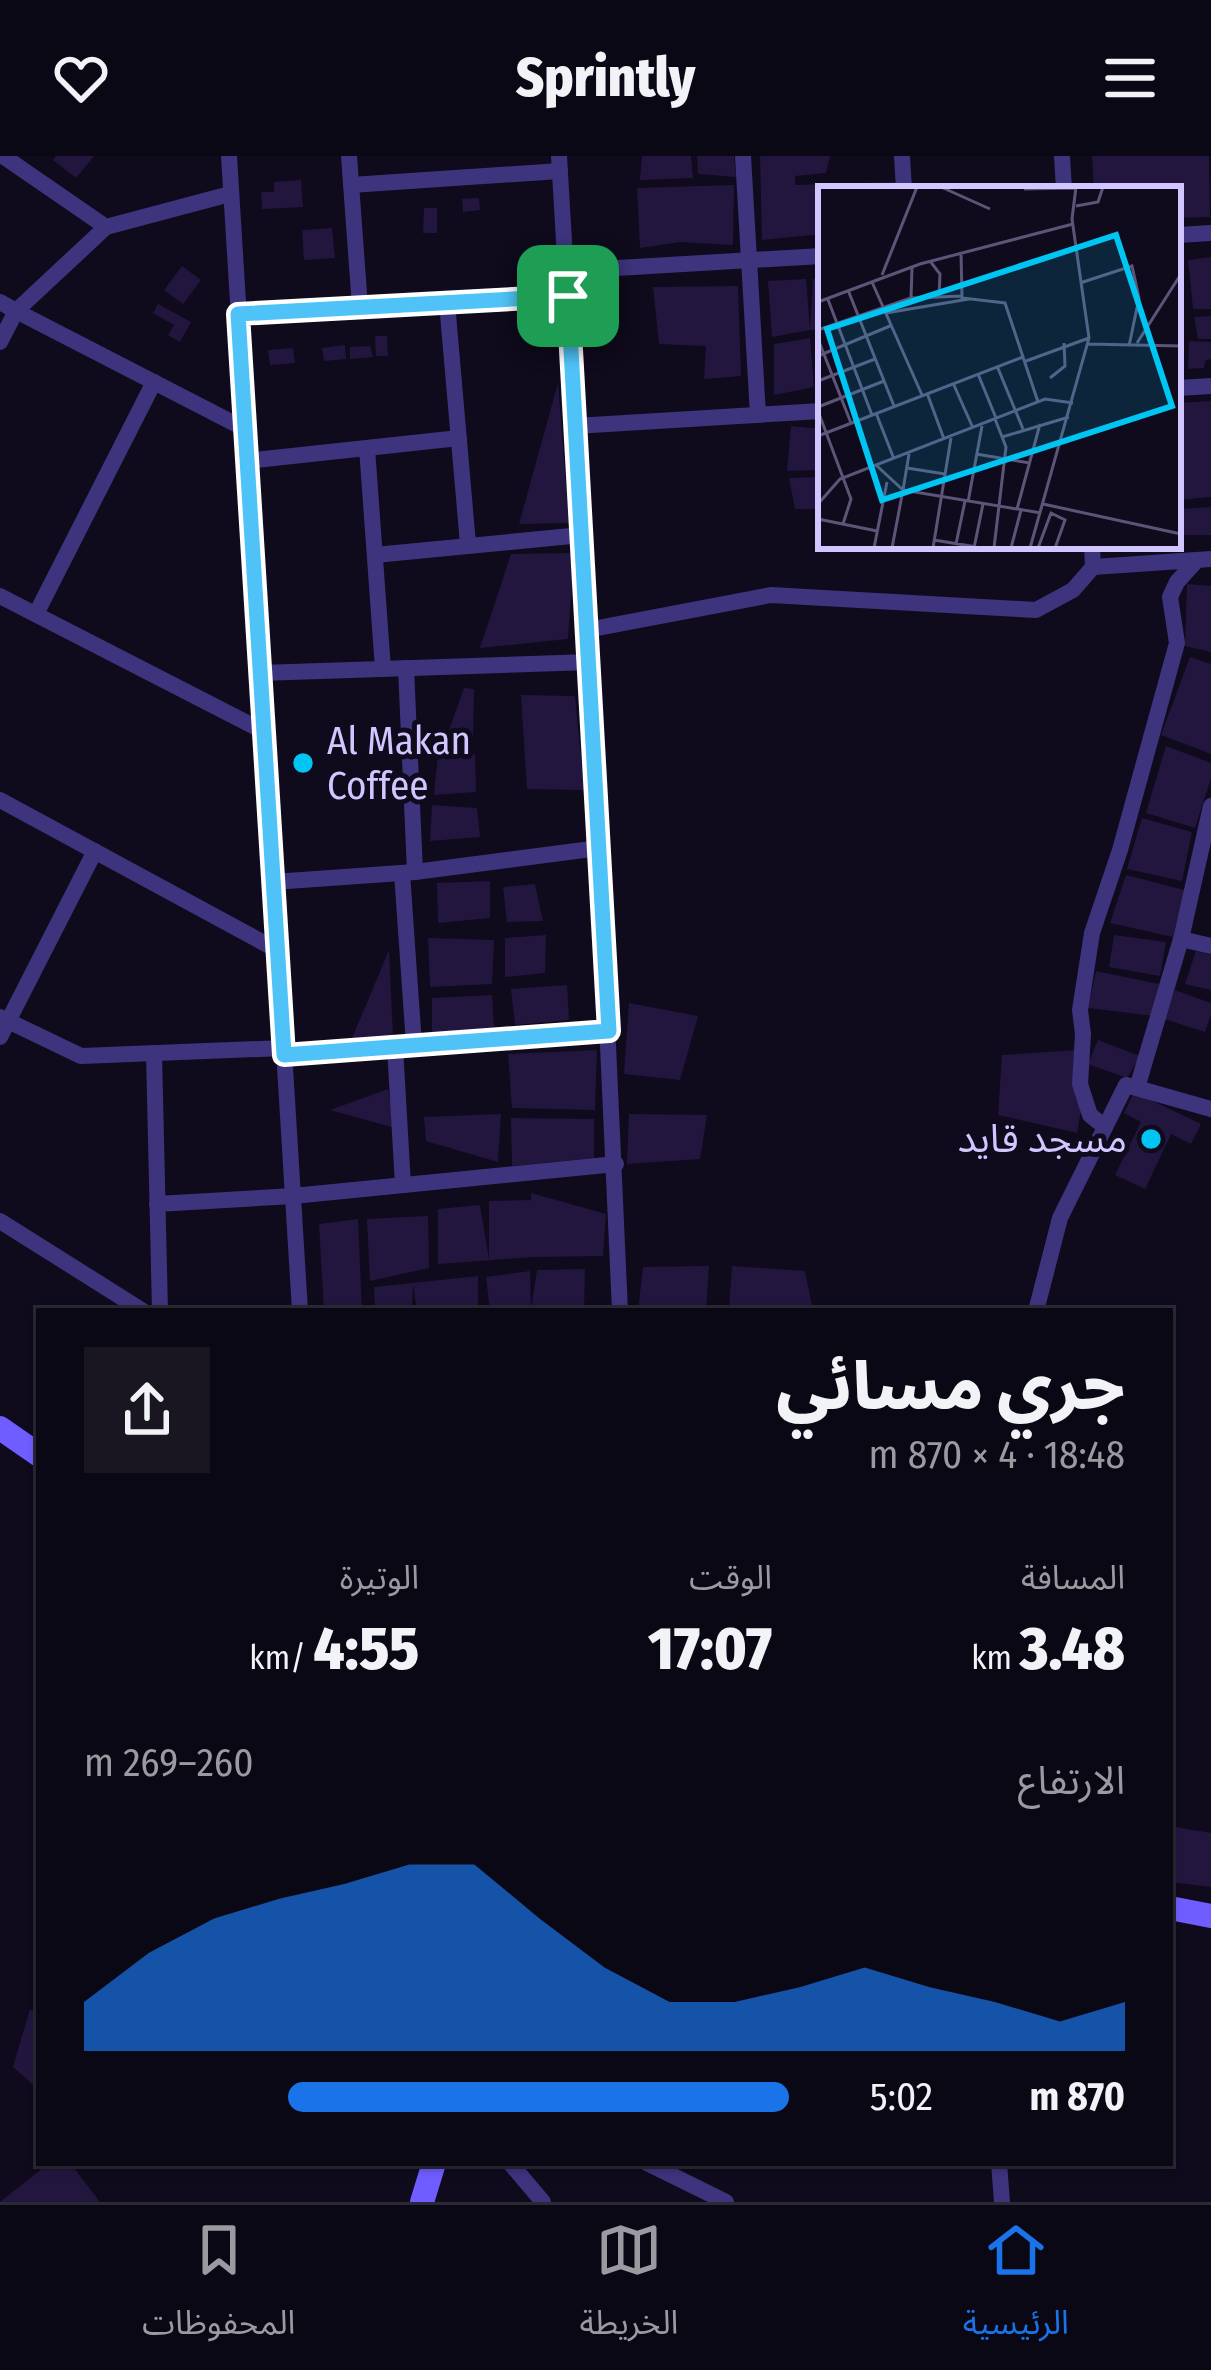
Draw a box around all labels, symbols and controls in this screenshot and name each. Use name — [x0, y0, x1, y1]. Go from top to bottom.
icon: heart — [48, 45, 114, 111]
icon: menu — [1097, 45, 1163, 111]
text: Sprintly — [516, 46, 695, 110]
inset map — [818, 186, 1181, 549]
pin — [517, 245, 619, 347]
icon: arrive — [535, 263, 601, 329]
place label: Al Makan Coffee — [327, 718, 471, 809]
marker: Al Makan Coffee — [290, 750, 316, 776]
place label: مسجد قايد — [957, 1116, 1127, 1162]
marker: مسجد قايد — [1138, 1126, 1164, 1152]
button: share — [84, 1347, 210, 1473]
text: جري مسائي — [776, 1347, 1125, 1426]
text: 18:48 · 4 × 870 m — [868, 1432, 1125, 1478]
text: الوتيرة — [340, 1558, 419, 1598]
text: الوقت — [689, 1558, 772, 1598]
text: المسافة — [1021, 1558, 1125, 1598]
text: 4:55 — [313, 1613, 419, 1685]
text: 17:07 — [648, 1613, 772, 1685]
text: 3.48 — [1020, 1613, 1125, 1685]
text: /km — [249, 1638, 313, 1678]
text: km — [971, 1638, 1020, 1678]
text: 260–269 m — [84, 1740, 254, 1786]
text: الارتفاع — [1018, 1758, 1125, 1804]
text: 5:02 — [870, 2074, 933, 2120]
text: 870 m — [1029, 2074, 1125, 2120]
tab: المحفوظات — [142, 2217, 295, 2358]
tab: الخريطة — [580, 2217, 678, 2358]
tab: الرئيسية — [963, 2217, 1069, 2358]

